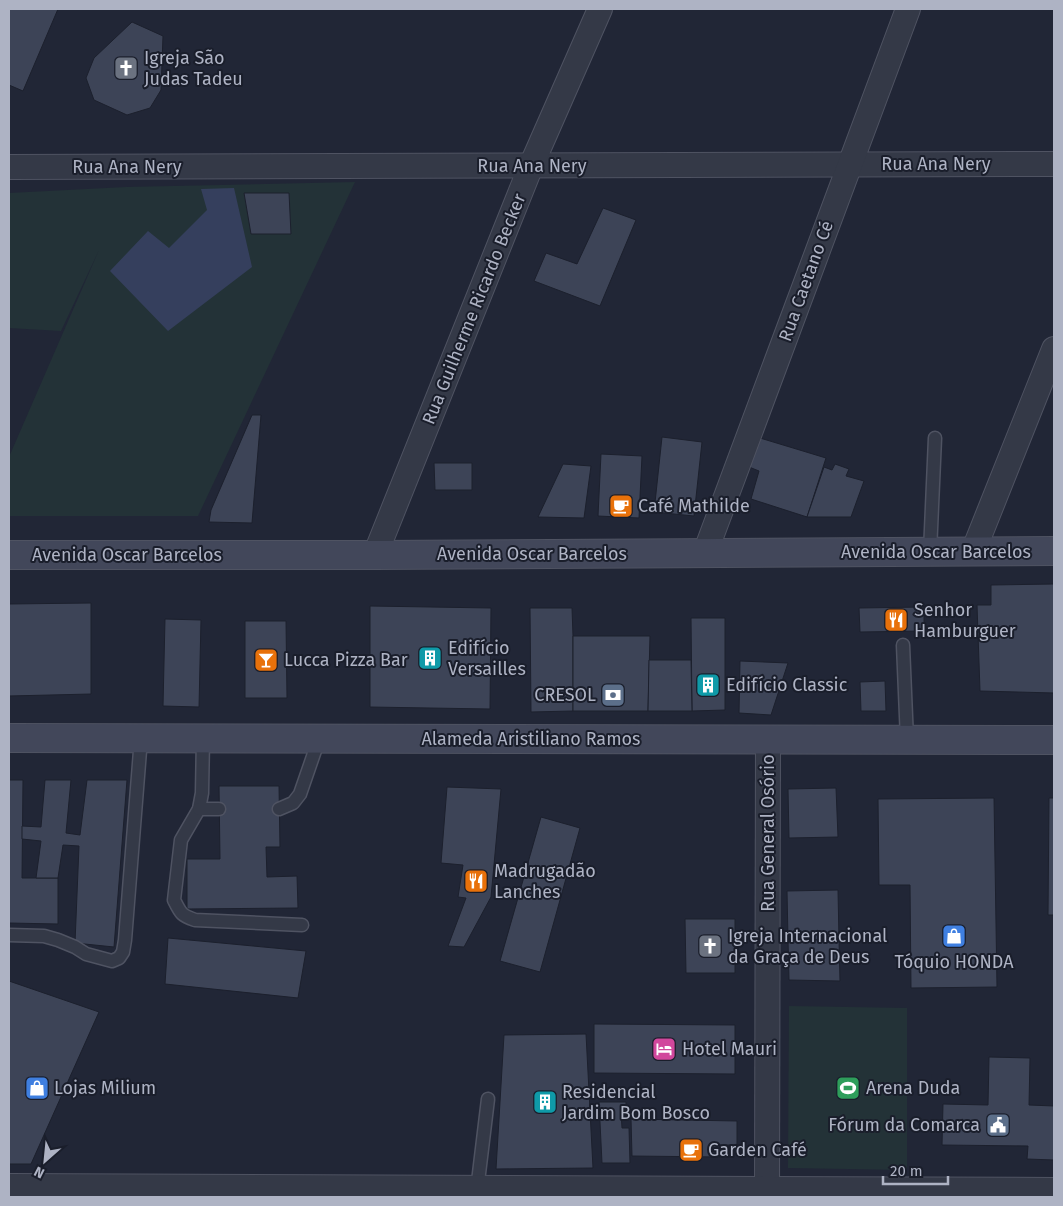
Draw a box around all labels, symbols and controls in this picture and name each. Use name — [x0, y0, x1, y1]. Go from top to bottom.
place label: Igreja São Judas Tadeu — [144, 47, 243, 90]
church icon: Igreja São Judas Tadeu — [113, 55, 139, 81]
street label: Rua Ana Nery — [881, 153, 991, 175]
street label: Rua Ana Nery — [477, 155, 587, 177]
street label: Rua Ana Nery — [72, 156, 182, 178]
street label: Rua Guilherme Ricardo Becker — [417, 190, 531, 428]
street label: Rua Caetano Cé — [774, 218, 838, 344]
cafe icon: Café Mathilde — [608, 493, 634, 519]
place label: Café Mathilde — [638, 495, 750, 517]
street label: Avenida Oscar Barcelos — [841, 541, 1031, 563]
street label: Avenida Oscar Barcelos — [437, 543, 627, 565]
street label: Avenida Oscar Barcelos — [32, 544, 222, 566]
place label: Senhor Hamburguer — [914, 599, 1016, 642]
restaurant icon: Senhor Hamburguer — [883, 607, 909, 633]
place label: Edifício Versailles — [448, 637, 526, 680]
building icon: Edifício Versailles — [417, 645, 443, 671]
bar icon: Lucca Pizza Bar — [253, 647, 279, 673]
place label: Lucca Pizza Bar — [284, 649, 408, 671]
building icon: Edifício Classic — [695, 672, 721, 698]
place label: Edifício Classic — [726, 674, 848, 696]
bank icon: CRESOL — [600, 682, 626, 708]
place label: CRESOL — [534, 684, 596, 706]
street label: Alameda Aristiliano Ramos — [422, 728, 641, 750]
street label: Rua General Osório — [757, 754, 779, 912]
place label: Madrugadão Lanches — [494, 860, 596, 903]
restaurant icon: Madrugadão Lanches — [463, 868, 489, 894]
shop icon: Tóquio HONDA — [941, 923, 967, 949]
place label: Igreja Internacional da Graça de Deus — [728, 925, 887, 968]
church icon: Igreja Internacional da Graça de Deus — [697, 933, 723, 959]
place label: Tóquio HONDA — [894, 951, 1014, 973]
hotel icon: Hotel Mauri — [651, 1036, 677, 1062]
place label: Hotel Mauri — [682, 1038, 777, 1060]
shop icon: Lojas Milium — [24, 1075, 50, 1101]
sports icon: Arena Duda — [835, 1075, 861, 1101]
place label: Lojas Milium — [54, 1077, 156, 1099]
place label: Arena Duda — [866, 1077, 960, 1099]
place label: Residencial Jardim Bom Bosco — [562, 1081, 710, 1124]
building icon: Residencial Jardim Bom Bosco — [532, 1089, 558, 1115]
public building icon: Fórum da Comarca — [985, 1112, 1011, 1138]
place label: Fórum da Comarca — [828, 1114, 980, 1136]
north arrow — [20, 1136, 70, 1186]
cafe icon: Garden Café — [678, 1137, 704, 1163]
place label: Garden Café — [708, 1139, 807, 1161]
scale bar — [883, 1154, 948, 1186]
text: N — [31, 1162, 47, 1182]
text: 20 m — [890, 1162, 923, 1180]

